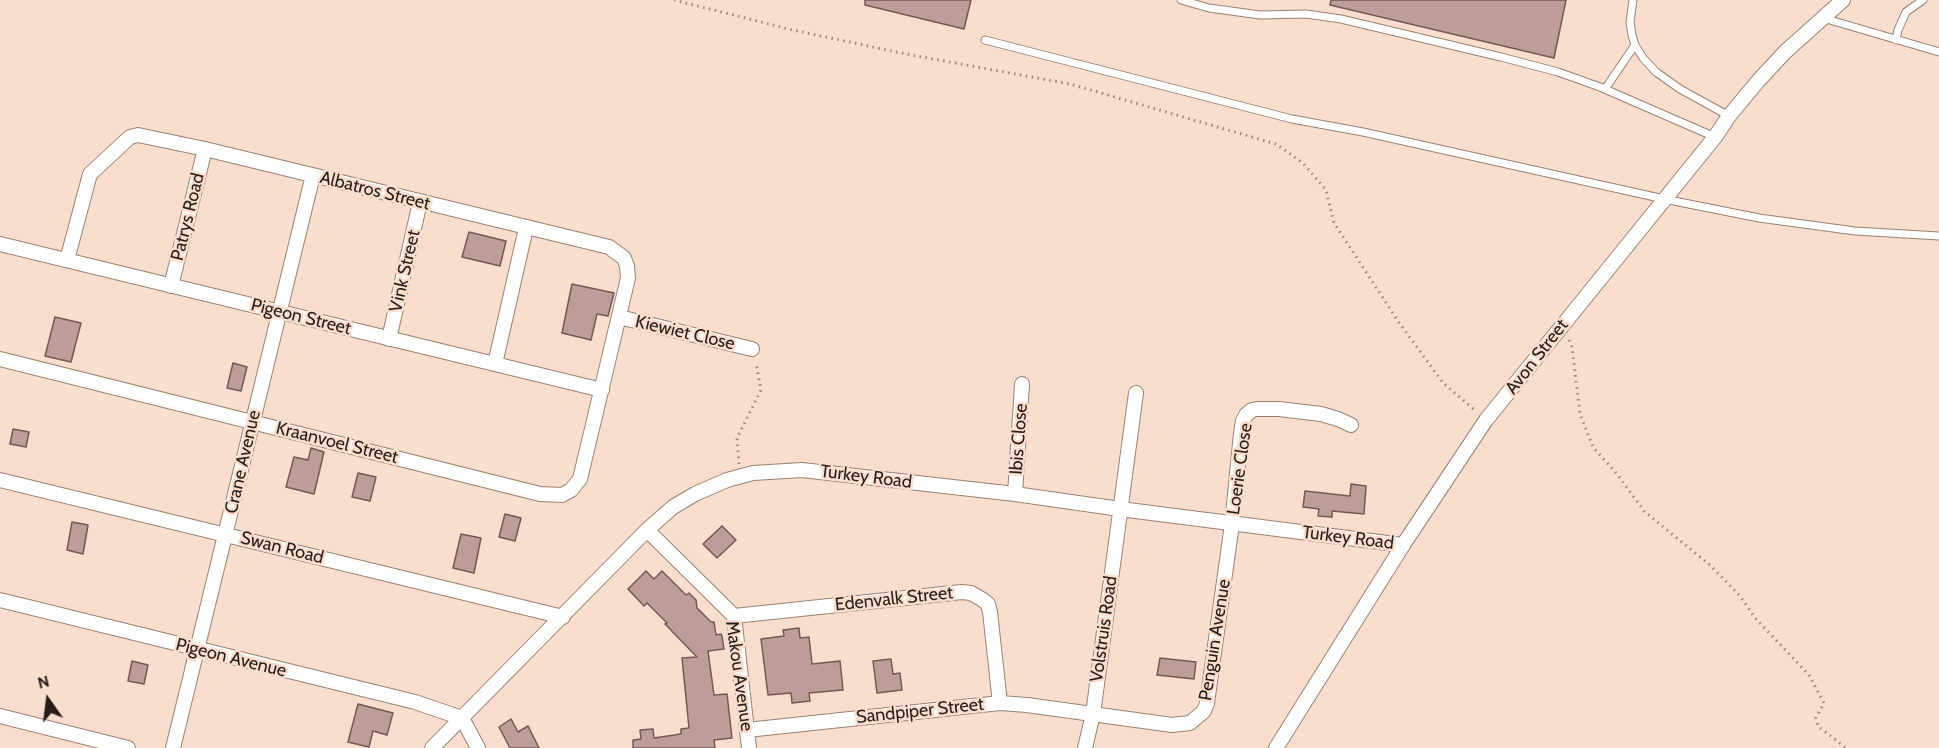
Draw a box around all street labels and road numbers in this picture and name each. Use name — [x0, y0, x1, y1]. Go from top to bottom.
street label: Albatros Street — [318, 167, 432, 215]
street label: Patrys Road — [167, 171, 209, 263]
street label: Vink Street — [385, 228, 425, 314]
street label: Pigeon Street — [249, 294, 353, 340]
street label: Kiewiet Close — [633, 311, 737, 355]
street label: Avon Street — [1501, 315, 1573, 399]
street label: Ibis Close — [1006, 403, 1032, 475]
street label: Crane Avenue — [221, 408, 265, 516]
street label: Kraanvoel Street — [274, 417, 400, 469]
street label: Loerie Close — [1223, 422, 1257, 516]
street label: Turkey Road — [819, 461, 913, 493]
street label: Turkey Road — [1301, 522, 1395, 554]
street label: Swan Road — [238, 527, 326, 569]
street label: Volstruis Road — [1086, 574, 1122, 684]
street label: Penguin Avenue — [1195, 578, 1235, 702]
street label: Edenvalk Street — [834, 582, 954, 616]
street label: Makou Avenue — [721, 619, 757, 733]
street label: Pigeon Avenue — [173, 634, 289, 682]
street label: Sandpiper Street — [855, 694, 985, 728]

